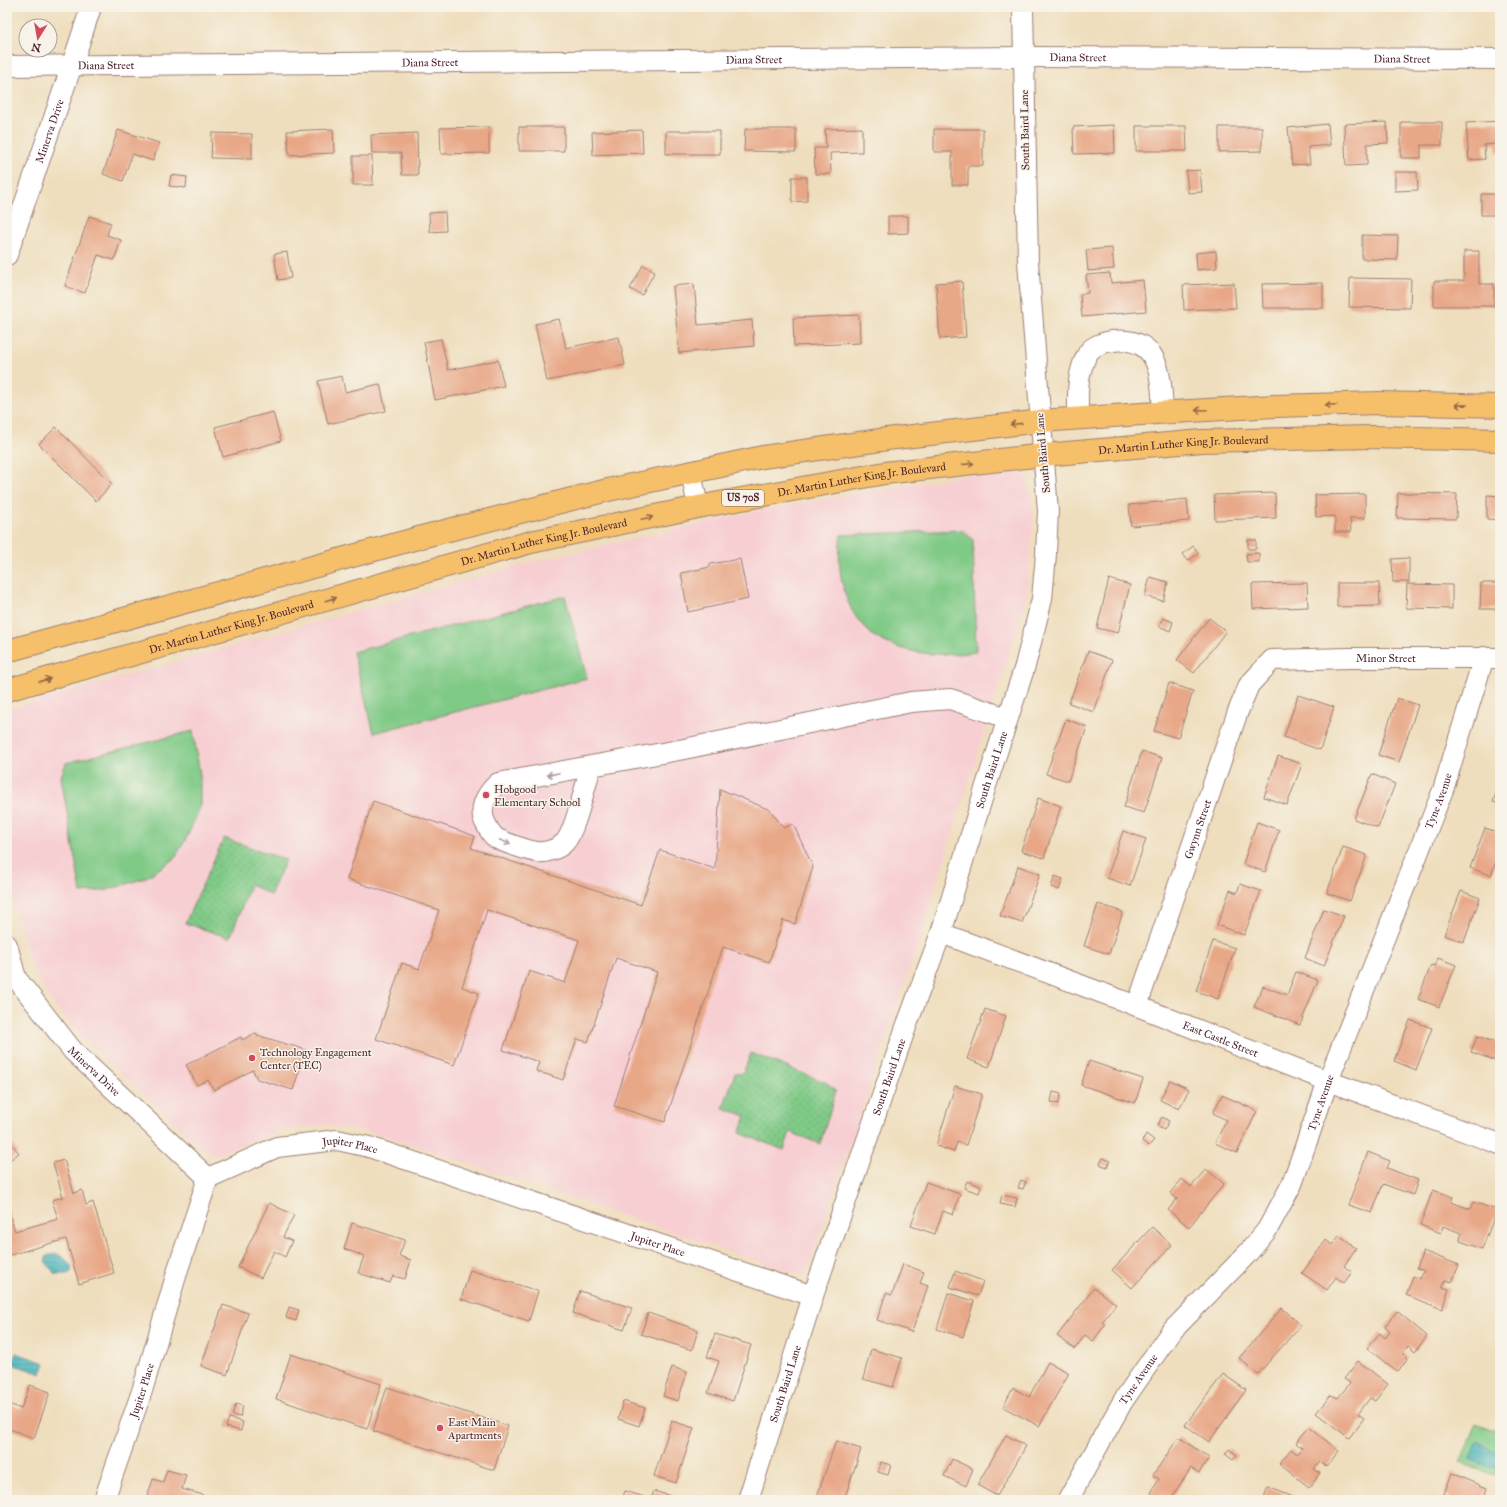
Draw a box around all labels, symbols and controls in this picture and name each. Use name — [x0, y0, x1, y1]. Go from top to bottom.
north arrow — [18, 18, 58, 58]
text: N — [30, 40, 42, 55]
street label: Diana Street — [1050, 51, 1106, 64]
street label: Diana Street — [1374, 52, 1430, 65]
street label: Diana Street — [726, 53, 782, 66]
street label: Diana Street — [402, 56, 459, 69]
street label: Diana Street — [78, 58, 135, 72]
street label: South Baird Lane — [1018, 89, 1032, 170]
street label: Minerva Drive — [32, 97, 67, 165]
one-way arrow — [1325, 401, 1338, 408]
one-way arrow — [1455, 401, 1468, 409]
one-way arrow — [1195, 407, 1208, 414]
street label: South Baird Lane — [1033, 412, 1053, 494]
one-way arrow — [1010, 420, 1023, 428]
street label: Dr. Martin Luther King Jr. Boulevard — [1098, 433, 1269, 457]
street label: Dr. Martin Luther King Jr. Boulevard — [776, 460, 947, 499]
one-way arrow — [961, 460, 974, 467]
road number: US 70S — [722, 490, 764, 506]
one-way arrow — [640, 513, 653, 521]
street label: Dr. Martin Luther King Jr. Boulevard — [459, 516, 629, 568]
one-way arrow — [325, 595, 338, 602]
street label: Dr. Martin Luther King Jr. Boulevard — [147, 597, 316, 656]
street label: Minor Street — [1356, 652, 1416, 665]
one-way arrow — [38, 675, 51, 683]
street label: South Baird Lane — [973, 729, 1010, 810]
one-way arrow — [547, 770, 560, 778]
street label: Tyne Avenue — [1422, 771, 1454, 831]
place label: Hobgood Elementary School — [494, 783, 581, 809]
marker: Hobgood Elementary School — [481, 790, 491, 800]
street label: Gwynn Street — [1181, 798, 1214, 861]
one-way arrow — [498, 838, 510, 846]
street label: East Castle Street — [1181, 1018, 1260, 1060]
street label: South Baird Lane — [869, 1036, 908, 1117]
street label: Minerva Drive — [65, 1043, 123, 1099]
place label: Technology Engagement Center (TEC) — [260, 1046, 372, 1072]
marker: Technology Engagement Center (TEC) — [247, 1053, 257, 1063]
street label: Tyne Avenue — [1305, 1072, 1337, 1133]
street label: Jupiter Place — [320, 1133, 380, 1156]
street label: Jupiter Place — [628, 1228, 687, 1259]
street label: South Baird Lane — [767, 1343, 804, 1424]
street label: Tyne Avenue — [1116, 1351, 1160, 1407]
street label: Jupiter Place — [126, 1361, 157, 1421]
place label: East Main Apartments — [447, 1416, 501, 1442]
marker: East Main Apartments — [435, 1423, 445, 1433]

